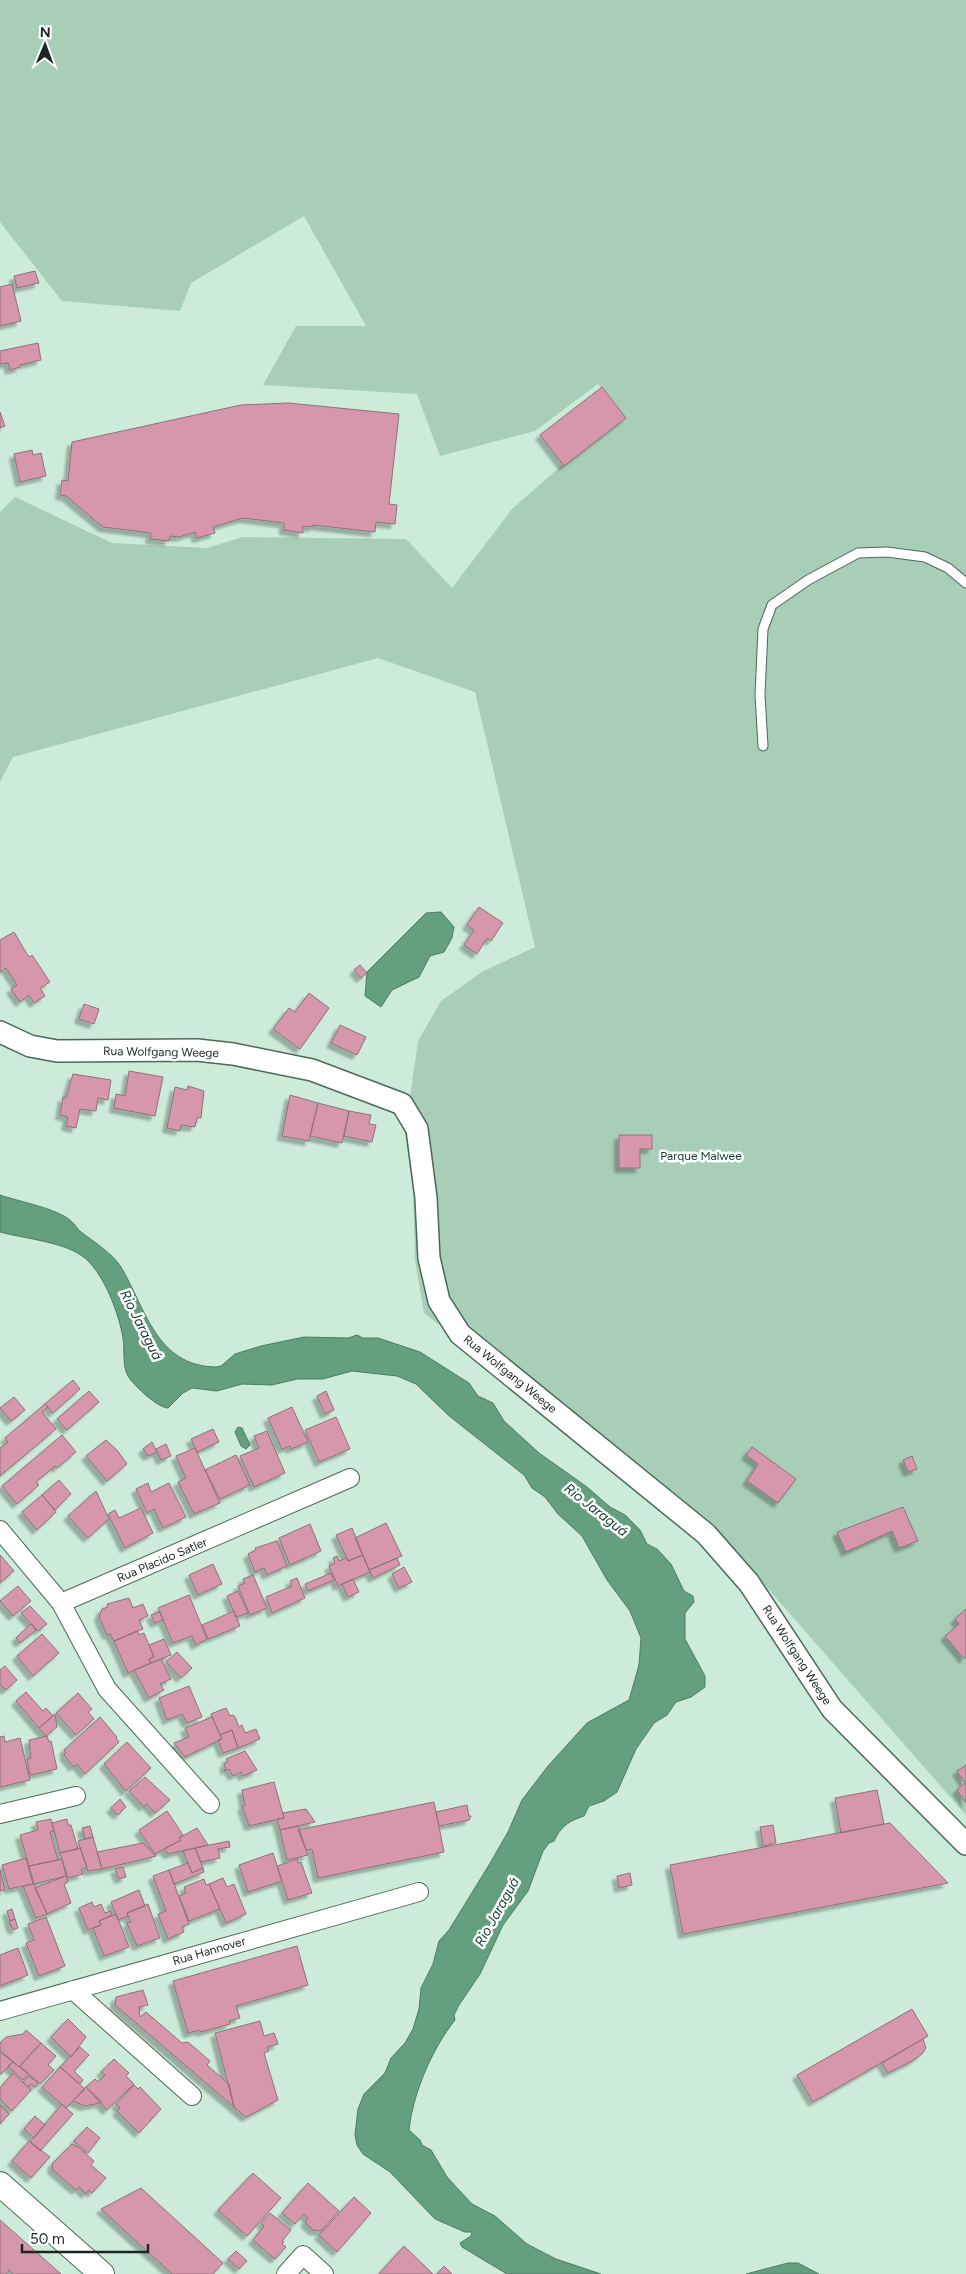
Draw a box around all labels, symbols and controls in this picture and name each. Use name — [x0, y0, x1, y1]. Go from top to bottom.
north arrow — [20, 20, 70, 70]
text: N — [40, 24, 51, 41]
street label: Rua Wolfgang Weege — [103, 1044, 220, 1060]
park label: Parque Malwee — [660, 1149, 742, 1163]
water label: Rio Jaraguá — [116, 1287, 166, 1363]
street label: Rua Wolfgang Weege — [461, 1332, 560, 1416]
water label: Rio Jaraguá — [561, 1480, 631, 1540]
street label: Rua Placido Satler — [115, 1535, 209, 1585]
street label: Rua Wolfgang Weege — [760, 1603, 835, 1708]
water label: Rio Jaraguá — [471, 1875, 523, 1949]
street label: Rua Hannover — [171, 1934, 247, 1968]
scale bar — [22, 2222, 149, 2254]
text: 50 m — [30, 2230, 65, 2248]

